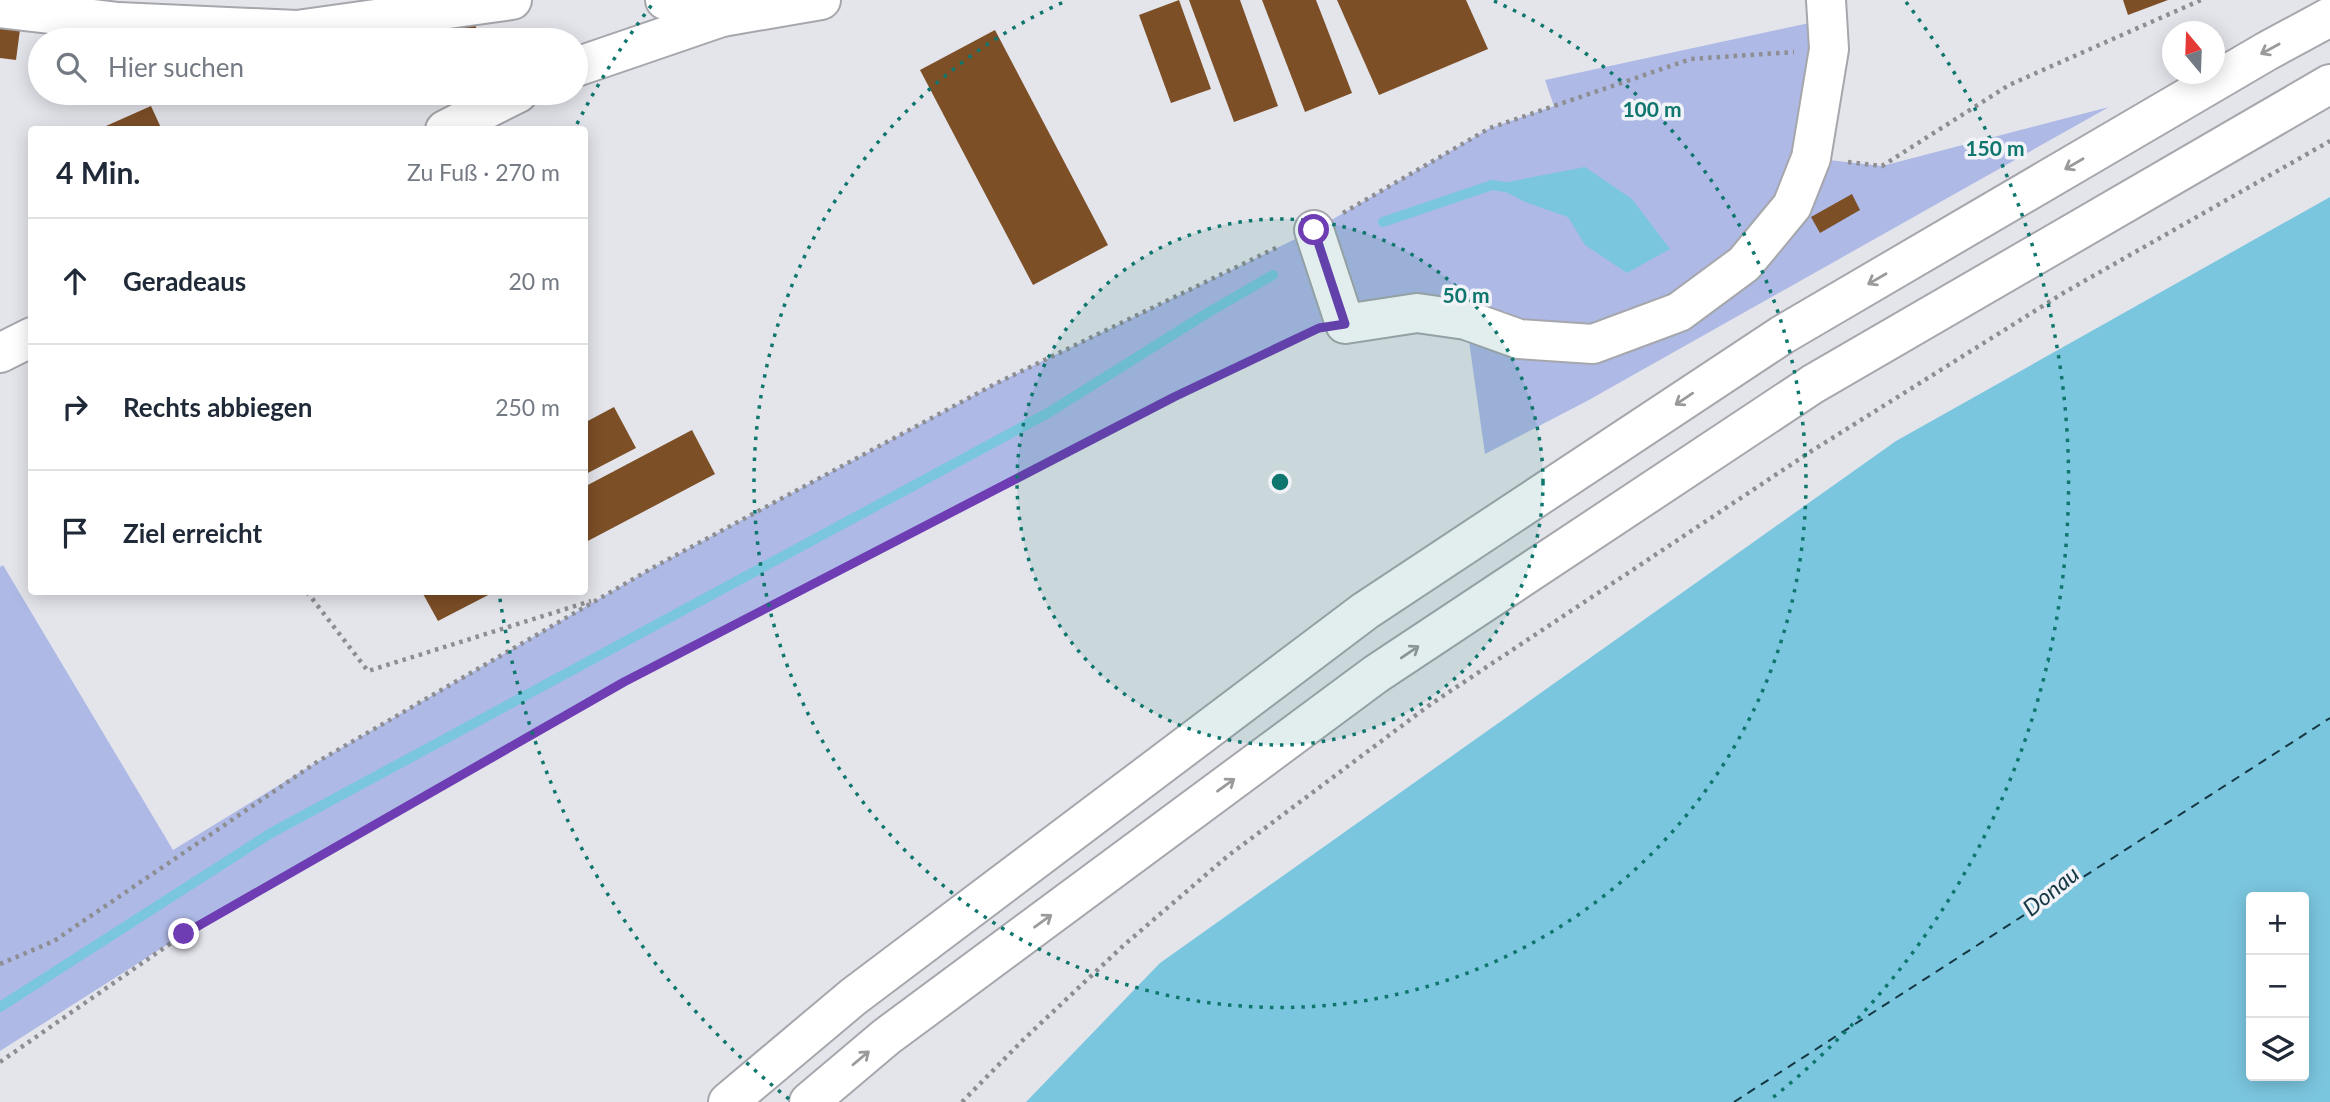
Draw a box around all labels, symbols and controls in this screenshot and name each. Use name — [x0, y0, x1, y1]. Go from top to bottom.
north arrow — [2162, 21, 2225, 84]
search box — [28, 28, 588, 105]
one-way arrow — [2260, 43, 2281, 56]
icon: search — [52, 48, 90, 86]
text: Hier suchen — [108, 51, 244, 83]
text: 100 m — [1622, 96, 1682, 121]
text: 150 m — [1965, 135, 2025, 160]
text: 4 Min. — [56, 154, 141, 190]
one-way arrow — [2064, 157, 2084, 171]
text: Zu Fuß · 270 m — [407, 158, 560, 186]
route start — [1298, 214, 1329, 245]
icon: ahead — [56, 262, 94, 300]
text: Geradeaus — [123, 265, 246, 297]
text: 20 m — [509, 267, 560, 295]
one-way arrow — [1868, 272, 1888, 286]
text: 50 m — [1442, 282, 1490, 307]
icon: right — [56, 388, 94, 426]
text: Rechts abbiegen — [123, 391, 312, 423]
text: 250 m — [495, 393, 560, 421]
one-way arrow — [1675, 393, 1695, 407]
centre of rings — [1268, 470, 1292, 494]
icon: arrive — [56, 514, 94, 552]
text: Ziel erreicht — [123, 517, 262, 549]
one-way arrow — [1400, 645, 1419, 659]
one-way arrow — [1216, 778, 1235, 793]
water label: Donau — [2017, 859, 2084, 921]
map controls — [2246, 892, 2309, 1081]
button: + — [2246, 892, 2309, 955]
one-way arrow — [1033, 913, 1052, 928]
route end — [168, 918, 199, 949]
button: − — [2246, 955, 2309, 1018]
button: layers — [2246, 1018, 2309, 1081]
one-way arrow — [852, 1050, 870, 1066]

